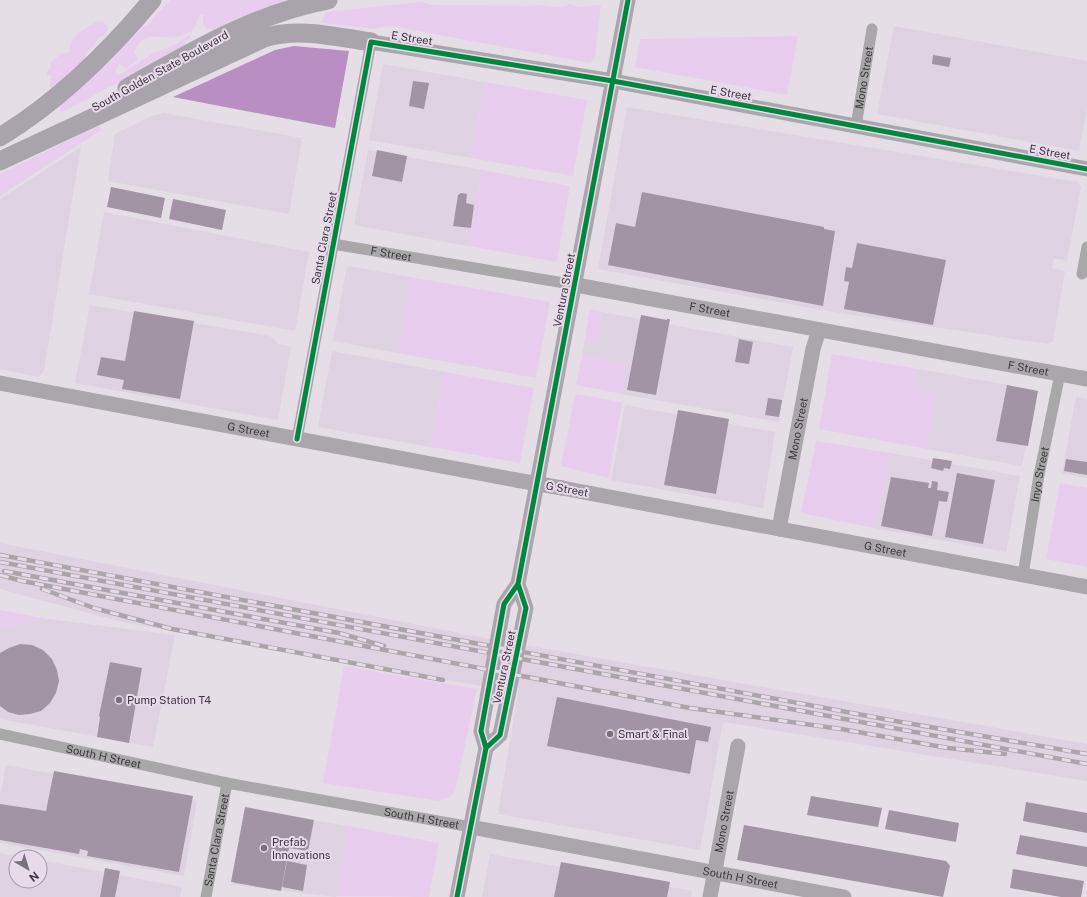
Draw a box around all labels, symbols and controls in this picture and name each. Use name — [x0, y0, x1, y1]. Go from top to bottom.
street label: South Golden State Boulevard — [90, 28, 230, 114]
street label: E Street — [390, 29, 434, 47]
street label: Mono Street — [853, 45, 875, 110]
street label: E Street — [709, 83, 753, 103]
street label: E Street — [1028, 142, 1072, 162]
street label: Santa Clara Street — [309, 190, 339, 286]
street label: F Street — [370, 244, 413, 263]
street label: Ventura Street — [551, 252, 577, 328]
street label: F Street — [688, 300, 731, 319]
street label: F Street — [1007, 359, 1050, 378]
street label: Mono Street — [786, 397, 810, 461]
street label: G Street — [226, 420, 271, 440]
street label: Inyo Street — [1029, 446, 1051, 503]
street label: G Street — [545, 479, 589, 499]
street label: G Street — [863, 539, 908, 559]
street label: Ventura Street — [490, 629, 518, 705]
place label: Pump Station T4 — [127, 694, 211, 706]
marker: Pump Station T4 — [114, 695, 124, 705]
place label: Smart & Final — [618, 728, 688, 740]
marker: Smart & Final — [605, 729, 615, 739]
street label: South H Street — [65, 742, 142, 770]
street label: Mono Street — [712, 789, 736, 853]
street label: Santa Clara Street — [202, 792, 231, 888]
street label: South H Street — [383, 805, 460, 831]
place label: Prefab Innovations — [272, 836, 331, 861]
marker: Prefab Innovations — [259, 843, 269, 853]
north arrow — [8, 849, 48, 889]
street label: South H Street — [702, 865, 779, 890]
text: N — [27, 870, 41, 884]

